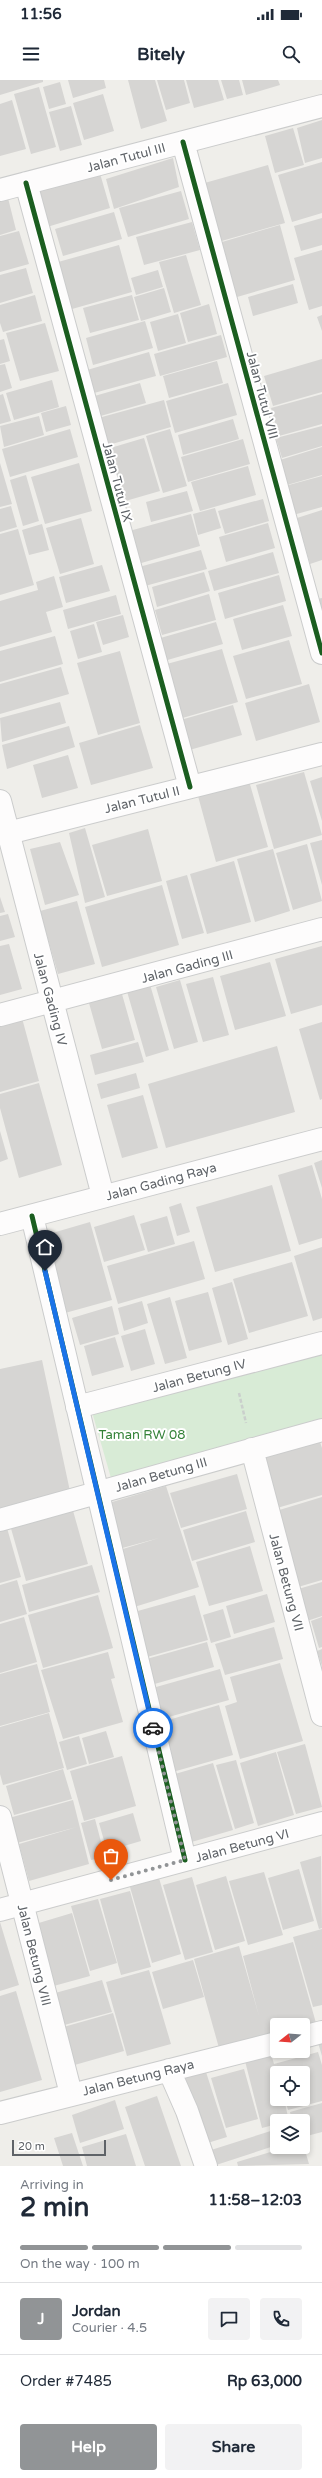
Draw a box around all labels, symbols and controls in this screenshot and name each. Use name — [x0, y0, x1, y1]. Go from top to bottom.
text: 11:56 — [20, 5, 62, 23]
icon: menu — [20, 43, 42, 65]
text: Bitely — [137, 43, 185, 65]
icon: search — [280, 43, 302, 65]
street label: Jalan Tutul III — [85, 140, 167, 176]
street label: Jalan Tutul VIII — [243, 350, 281, 441]
street label: Jalan Tutul IX — [99, 440, 135, 524]
street label: Jalan Tutul II — [103, 783, 182, 817]
street label: Jalan Gading III — [140, 947, 235, 987]
street label: Jalan Gading IV — [30, 951, 70, 1048]
street label: Jalan Gading Raya — [104, 1159, 218, 1204]
pin — [28, 1230, 62, 1271]
icon: home — [34, 1236, 56, 1258]
street label: Jalan Betung IV — [151, 1356, 248, 1396]
park label: Taman RW 08 — [99, 1427, 185, 1443]
street label: Jalan Betung III — [113, 1454, 209, 1496]
street label: Jalan Betung VII — [265, 1532, 307, 1633]
courier — [133, 1708, 173, 1748]
icon: car — [142, 1717, 164, 1739]
street label: Jalan Betung VI — [194, 1826, 291, 1866]
pin — [94, 1839, 128, 1880]
icon: bag — [100, 1845, 122, 1867]
street label: Jalan Betung VIII — [14, 1903, 54, 2008]
north arrow — [270, 2018, 310, 2058]
map controls — [270, 2018, 310, 2154]
street label: Jalan Betung Raya — [81, 2056, 196, 2100]
button: locate — [270, 2066, 310, 2106]
button: layers — [270, 2114, 310, 2154]
scale bar — [12, 2138, 106, 2157]
text: 20 m — [18, 2140, 45, 2153]
text: Arriving in — [20, 2177, 84, 2193]
text: 11:58–12:03 — [209, 2191, 302, 2209]
text: 2 min — [20, 2192, 89, 2223]
text: On the way · 100 m — [20, 2256, 140, 2272]
button: chat — [208, 2298, 250, 2340]
button: phone — [260, 2298, 302, 2340]
text: Jordan — [72, 2302, 121, 2320]
text: J — [38, 2310, 45, 2328]
text: Courier · 4.5 — [72, 2320, 147, 2336]
text: Order #7485 — [20, 2372, 112, 2390]
text: Rp 63,000 — [227, 2372, 302, 2390]
button: Help — [20, 2424, 157, 2470]
button: Share — [165, 2424, 302, 2470]

